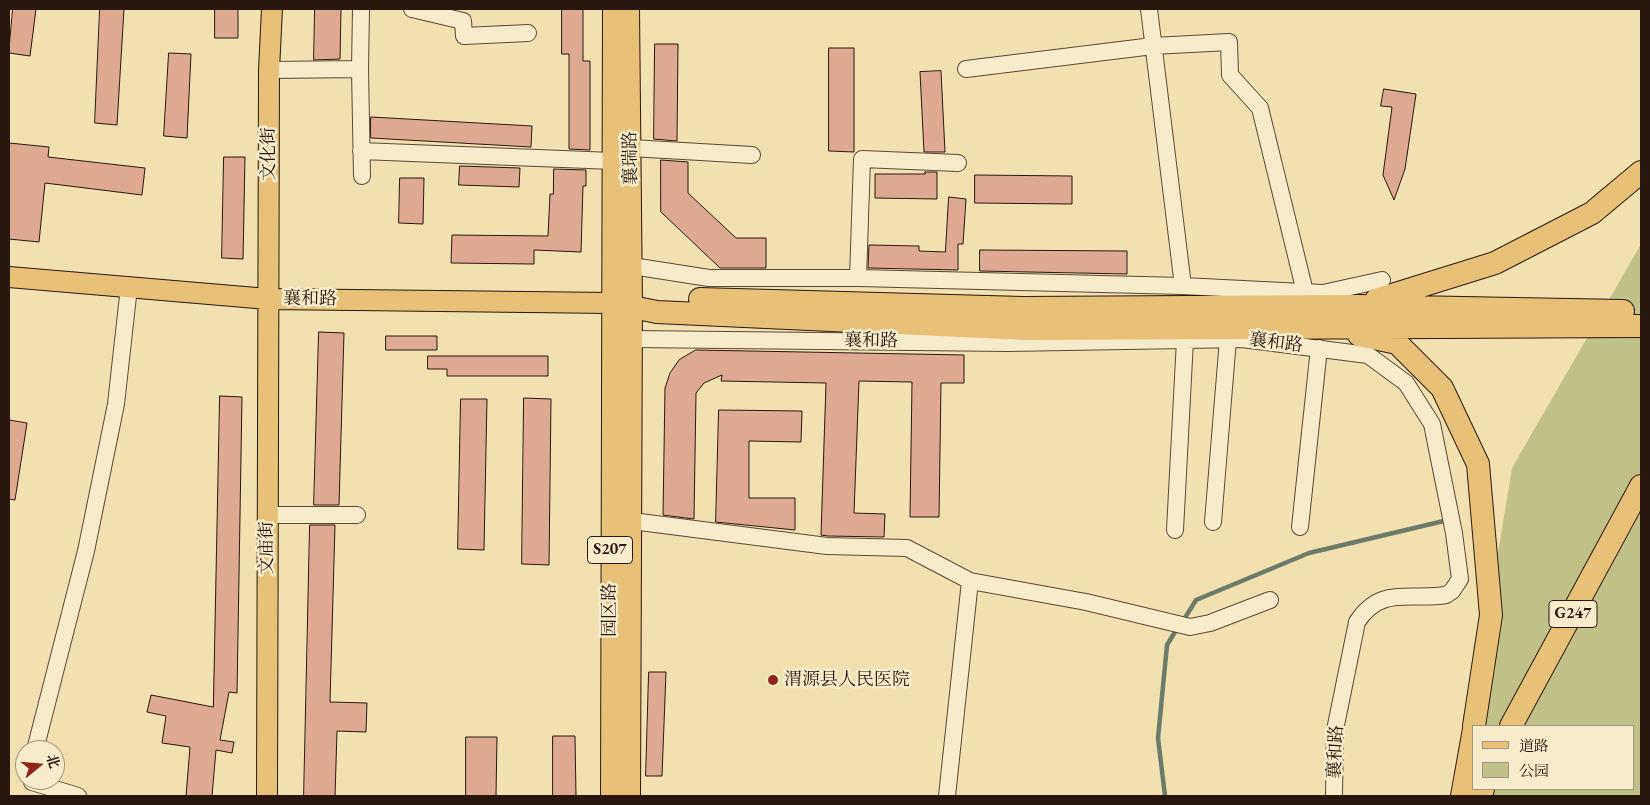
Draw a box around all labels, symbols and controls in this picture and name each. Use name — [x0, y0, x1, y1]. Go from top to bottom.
street label: 文化街 — [258, 127, 280, 181]
street label: 襄瑞路 — [620, 131, 642, 185]
street label: 襄和路 — [283, 288, 337, 310]
street label: 襄和路 — [1248, 329, 1304, 357]
street label: 襄和路 — [844, 330, 898, 352]
street label: 文庙街 — [256, 521, 278, 575]
road number: S207 — [588, 536, 632, 564]
street label: 园区路 — [599, 583, 621, 637]
road number: G247 — [1549, 600, 1597, 628]
place label: 渭源县人民医院 — [784, 669, 910, 691]
marker: 渭源县人民医院 — [766, 673, 780, 687]
street label: 襄和路 — [1324, 724, 1348, 780]
legend — [1472, 725, 1635, 790]
text: 道路 — [1519, 736, 1549, 755]
north arrow — [15, 740, 65, 790]
text: 北 — [43, 752, 64, 770]
text: 公园 — [1519, 761, 1549, 780]

